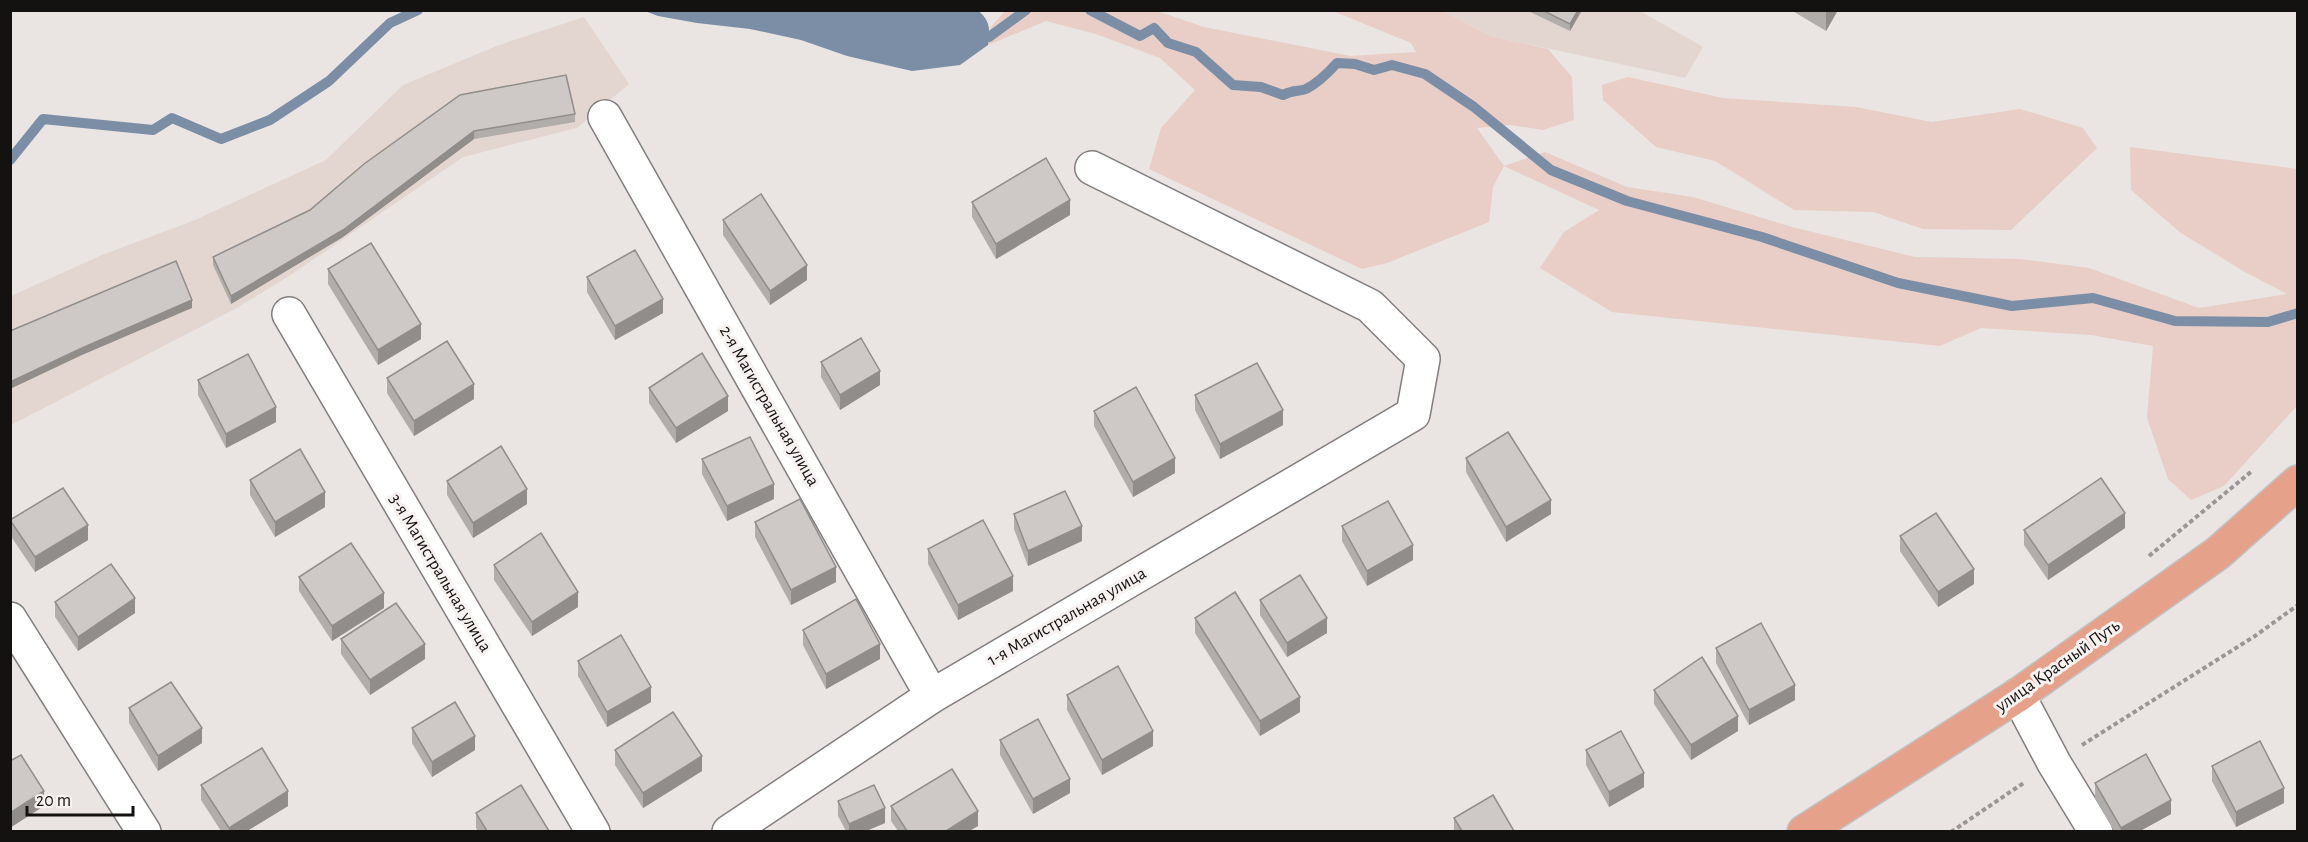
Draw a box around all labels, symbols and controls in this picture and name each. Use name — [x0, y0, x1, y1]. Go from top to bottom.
street label: 2-я Магистральная улица — [716, 323, 822, 489]
street label: 3-я Магистральная улица — [386, 491, 494, 655]
street label: 1-я Магистральная улица — [985, 564, 1149, 670]
street label: улица Красный Путь — [1992, 616, 2123, 716]
scale bar — [27, 779, 134, 817]
text: 20 m — [36, 792, 71, 810]

